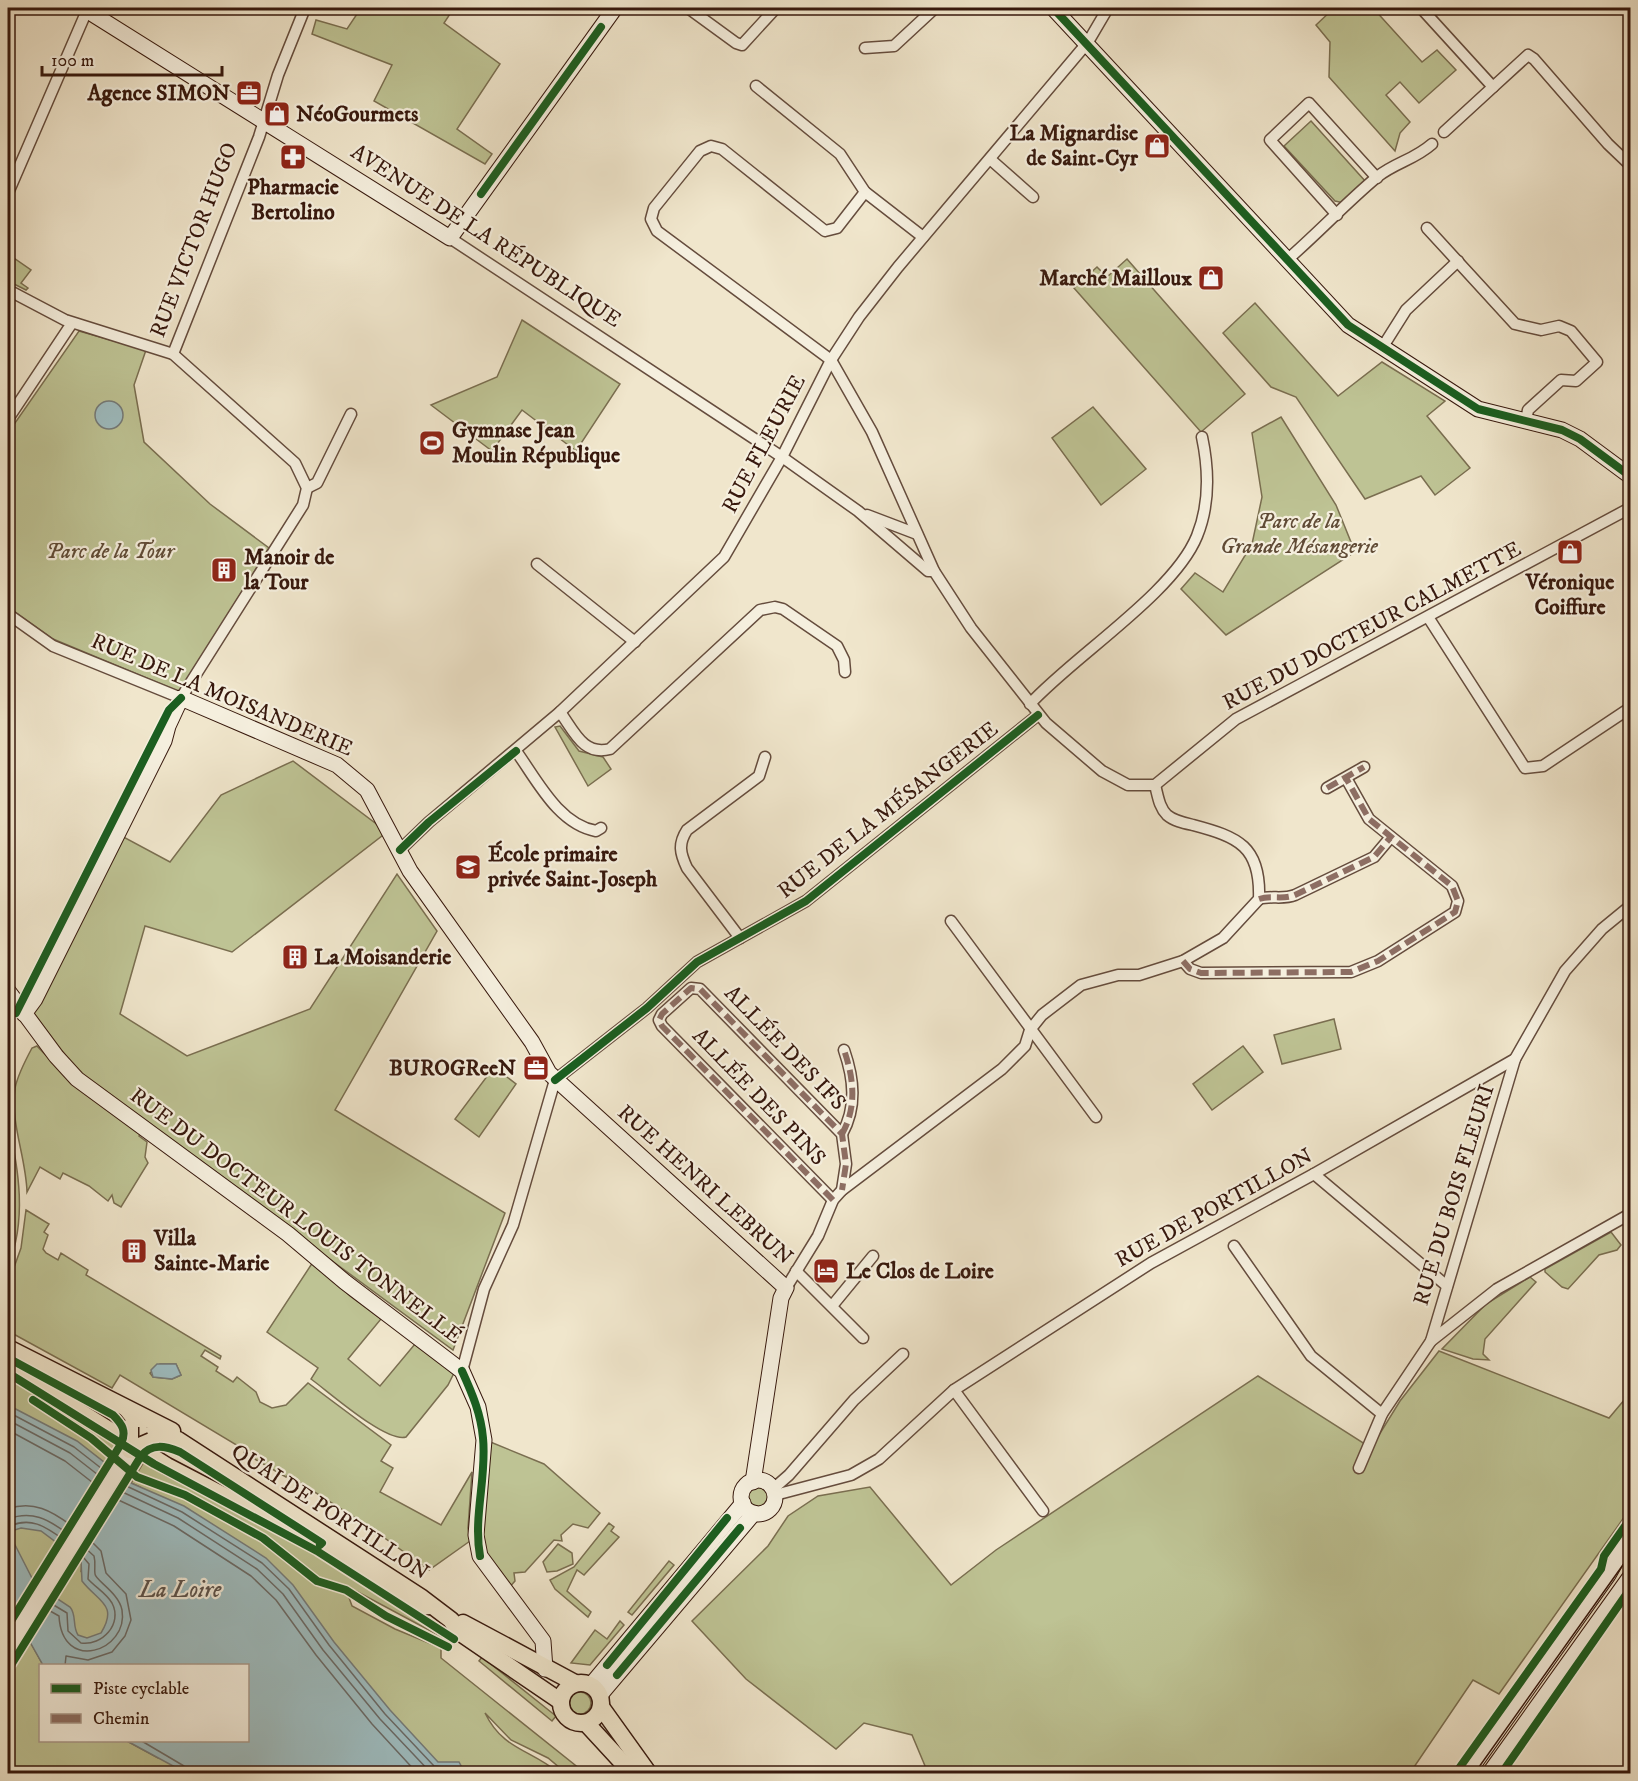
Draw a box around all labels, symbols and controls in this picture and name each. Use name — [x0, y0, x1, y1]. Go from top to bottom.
scale bar — [42, 39, 222, 77]
text: 100 m — [51, 50, 94, 72]
office icon: Agence SIMON — [234, 78, 264, 108]
place label: Agence SIMON — [87, 80, 230, 107]
shop icon: NéoGourmets — [262, 99, 292, 129]
place label: NéoGourmets — [296, 101, 419, 128]
place label: La Mignardise de Saint-Cyr — [1010, 120, 1139, 172]
shop icon: La Mignardise de Saint-Cyr — [1142, 131, 1172, 161]
street label: AVENUE DE LA RÉPUBLIQUE — [346, 138, 626, 334]
street label: RUE VICTOR HUGO — [144, 139, 244, 341]
pharmacy icon: Pharmacie Bertolino — [278, 142, 308, 172]
place label: Pharmacie Bertolino — [247, 174, 339, 226]
shop icon: Marché Mailloux — [1196, 263, 1226, 293]
place label: Marché Mailloux — [1039, 265, 1192, 292]
street label: RUE FLEURIE — [716, 370, 812, 518]
place label: Gymnase Jean Moulin République — [452, 417, 620, 469]
sports icon: Gymnase Jean Moulin République — [417, 428, 447, 458]
park label: Parc de la Grande Mésangerie — [1220, 508, 1378, 560]
street label: RUE DU DOCTEUR CALMETTE — [1218, 536, 1526, 716]
shop icon: Véronique Coiffure — [1555, 537, 1585, 567]
park label: Parc de la Tour — [46, 538, 176, 565]
place label: Manoir de la Tour — [243, 544, 334, 596]
building icon: Manoir de la Tour — [209, 555, 239, 585]
place label: Véronique Coiffure — [1525, 569, 1614, 621]
street label: RUE DE LA MOISANDERIE — [87, 628, 357, 762]
street label: RUE DE LA MÉSANGERIE — [772, 716, 1004, 904]
place label: École primaire privée Saint-Joseph — [487, 840, 658, 893]
school or university icon: École primaire privée Saint-Joseph — [453, 852, 483, 882]
building icon: La Moisanderie — [280, 942, 310, 972]
place label: La Moisanderie — [314, 944, 451, 971]
street label: ALLÉE DES IFS — [718, 980, 852, 1116]
street label: ALLÉE DES PINS — [686, 1023, 832, 1171]
office icon: BUROGReeN — [521, 1053, 551, 1083]
place label: BUROGReeN — [389, 1055, 516, 1082]
street label: RUE DU BOIS FLEURI — [1408, 1081, 1500, 1309]
street label: RUE DU DOCTEUR LOUIS TONNELLÉ — [124, 1082, 468, 1350]
street label: RUE HENRI LEBRUN — [612, 1099, 798, 1271]
street label: RUE DE PORTILLON — [1111, 1142, 1317, 1274]
place label: Villa Sainte-Marie — [153, 1225, 269, 1277]
building icon: Villa Sainte-Marie — [119, 1236, 149, 1266]
hotel icon: Le Clos de Loire — [811, 1256, 841, 1286]
place label: Le Clos de Loire — [846, 1258, 994, 1285]
street label: QUAI DE PORTILLON — [226, 1438, 434, 1586]
water label: La Loire — [137, 1575, 222, 1605]
legend — [39, 1664, 249, 1742]
text: Piste cyclable — [93, 1678, 189, 1700]
text: Chemin — [93, 1708, 150, 1730]

